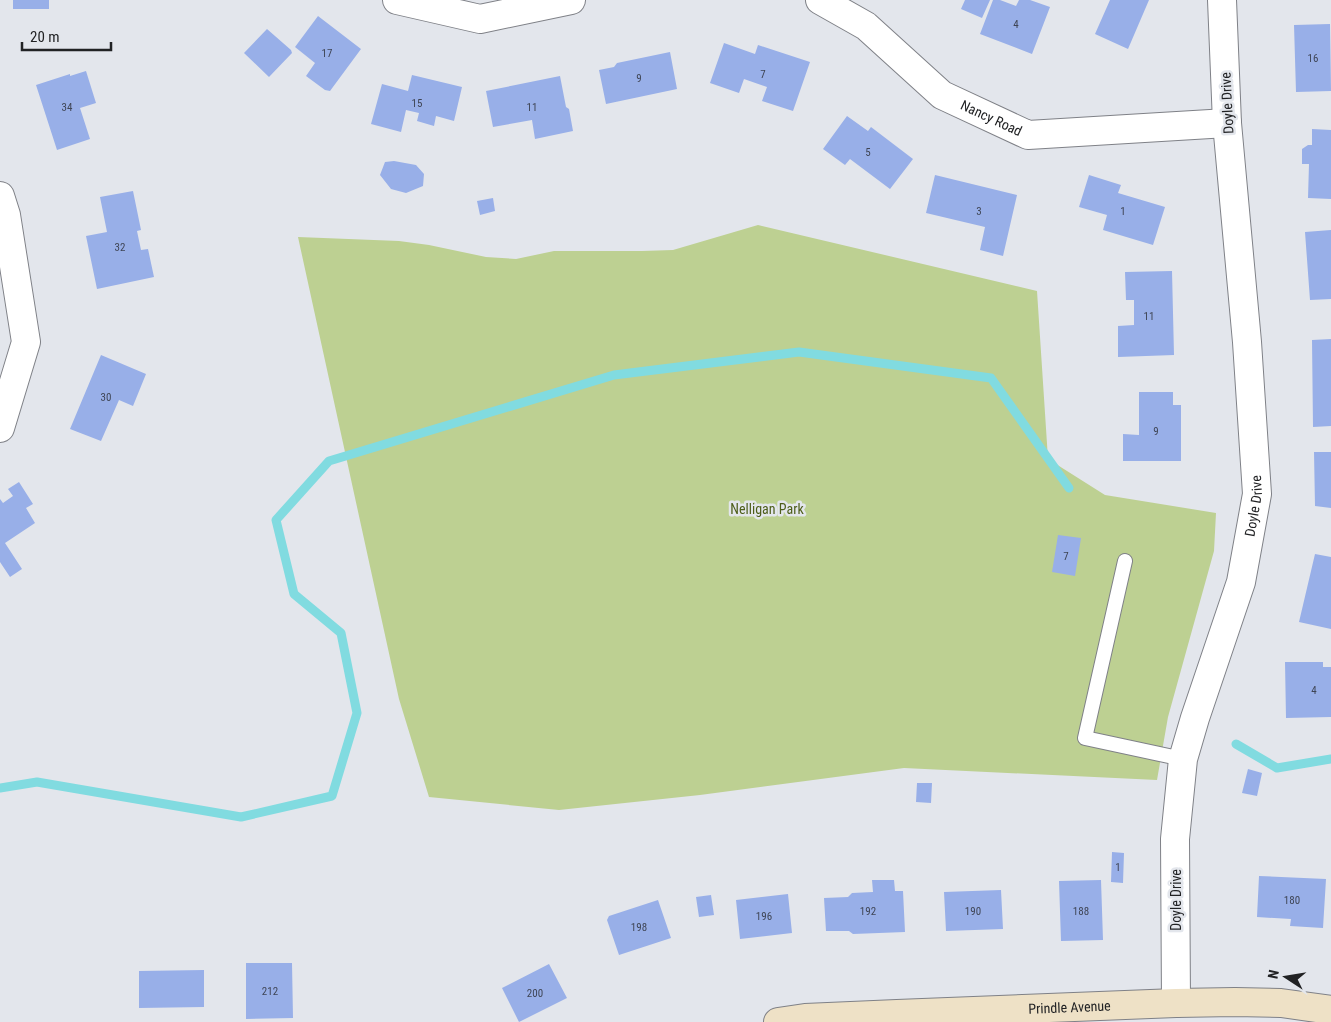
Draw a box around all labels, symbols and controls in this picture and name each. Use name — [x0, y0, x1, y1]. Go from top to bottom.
house number: 4 — [1013, 18, 1019, 31]
scale bar — [22, 20, 111, 52]
text: 20 m — [30, 28, 60, 46]
house number: 17 — [322, 47, 332, 60]
house number: 16 — [1308, 52, 1318, 65]
house number: 7 — [760, 68, 766, 81]
street label: Doyle Drive — [1217, 71, 1237, 134]
house number: 9 — [636, 72, 642, 85]
house number: 15 — [412, 97, 422, 110]
street label: Nancy Road — [958, 97, 1025, 139]
house number: 34 — [62, 101, 73, 114]
house number: 11 — [527, 101, 537, 114]
house number: 5 — [865, 146, 871, 159]
house number: 3 — [976, 205, 982, 218]
house number: 1 — [1120, 205, 1126, 218]
house number: 32 — [115, 241, 125, 254]
house number: 11 — [1144, 310, 1154, 323]
house number: 30 — [101, 391, 111, 404]
house number: 9 — [1153, 425, 1159, 438]
street label: Doyle Drive — [1241, 474, 1265, 538]
park label: Nelligan Park — [730, 501, 804, 517]
house number: 7 — [1063, 550, 1069, 563]
house number: 4 — [1311, 684, 1317, 697]
house number: 1 — [1115, 861, 1121, 874]
street label: Doyle Drive — [1168, 869, 1184, 931]
house number: 180 — [1284, 894, 1300, 907]
house number: 192 — [860, 905, 876, 918]
house number: 190 — [965, 905, 981, 918]
house number: 188 — [1073, 905, 1089, 918]
house number: 196 — [756, 910, 772, 923]
house number: 198 — [631, 921, 647, 934]
north arrow — [1261, 952, 1311, 1002]
text: N — [1265, 968, 1282, 980]
house number: 212 — [262, 985, 278, 998]
house number: 200 — [527, 987, 543, 1000]
street label: Prindle Avenue — [1028, 998, 1111, 1017]

